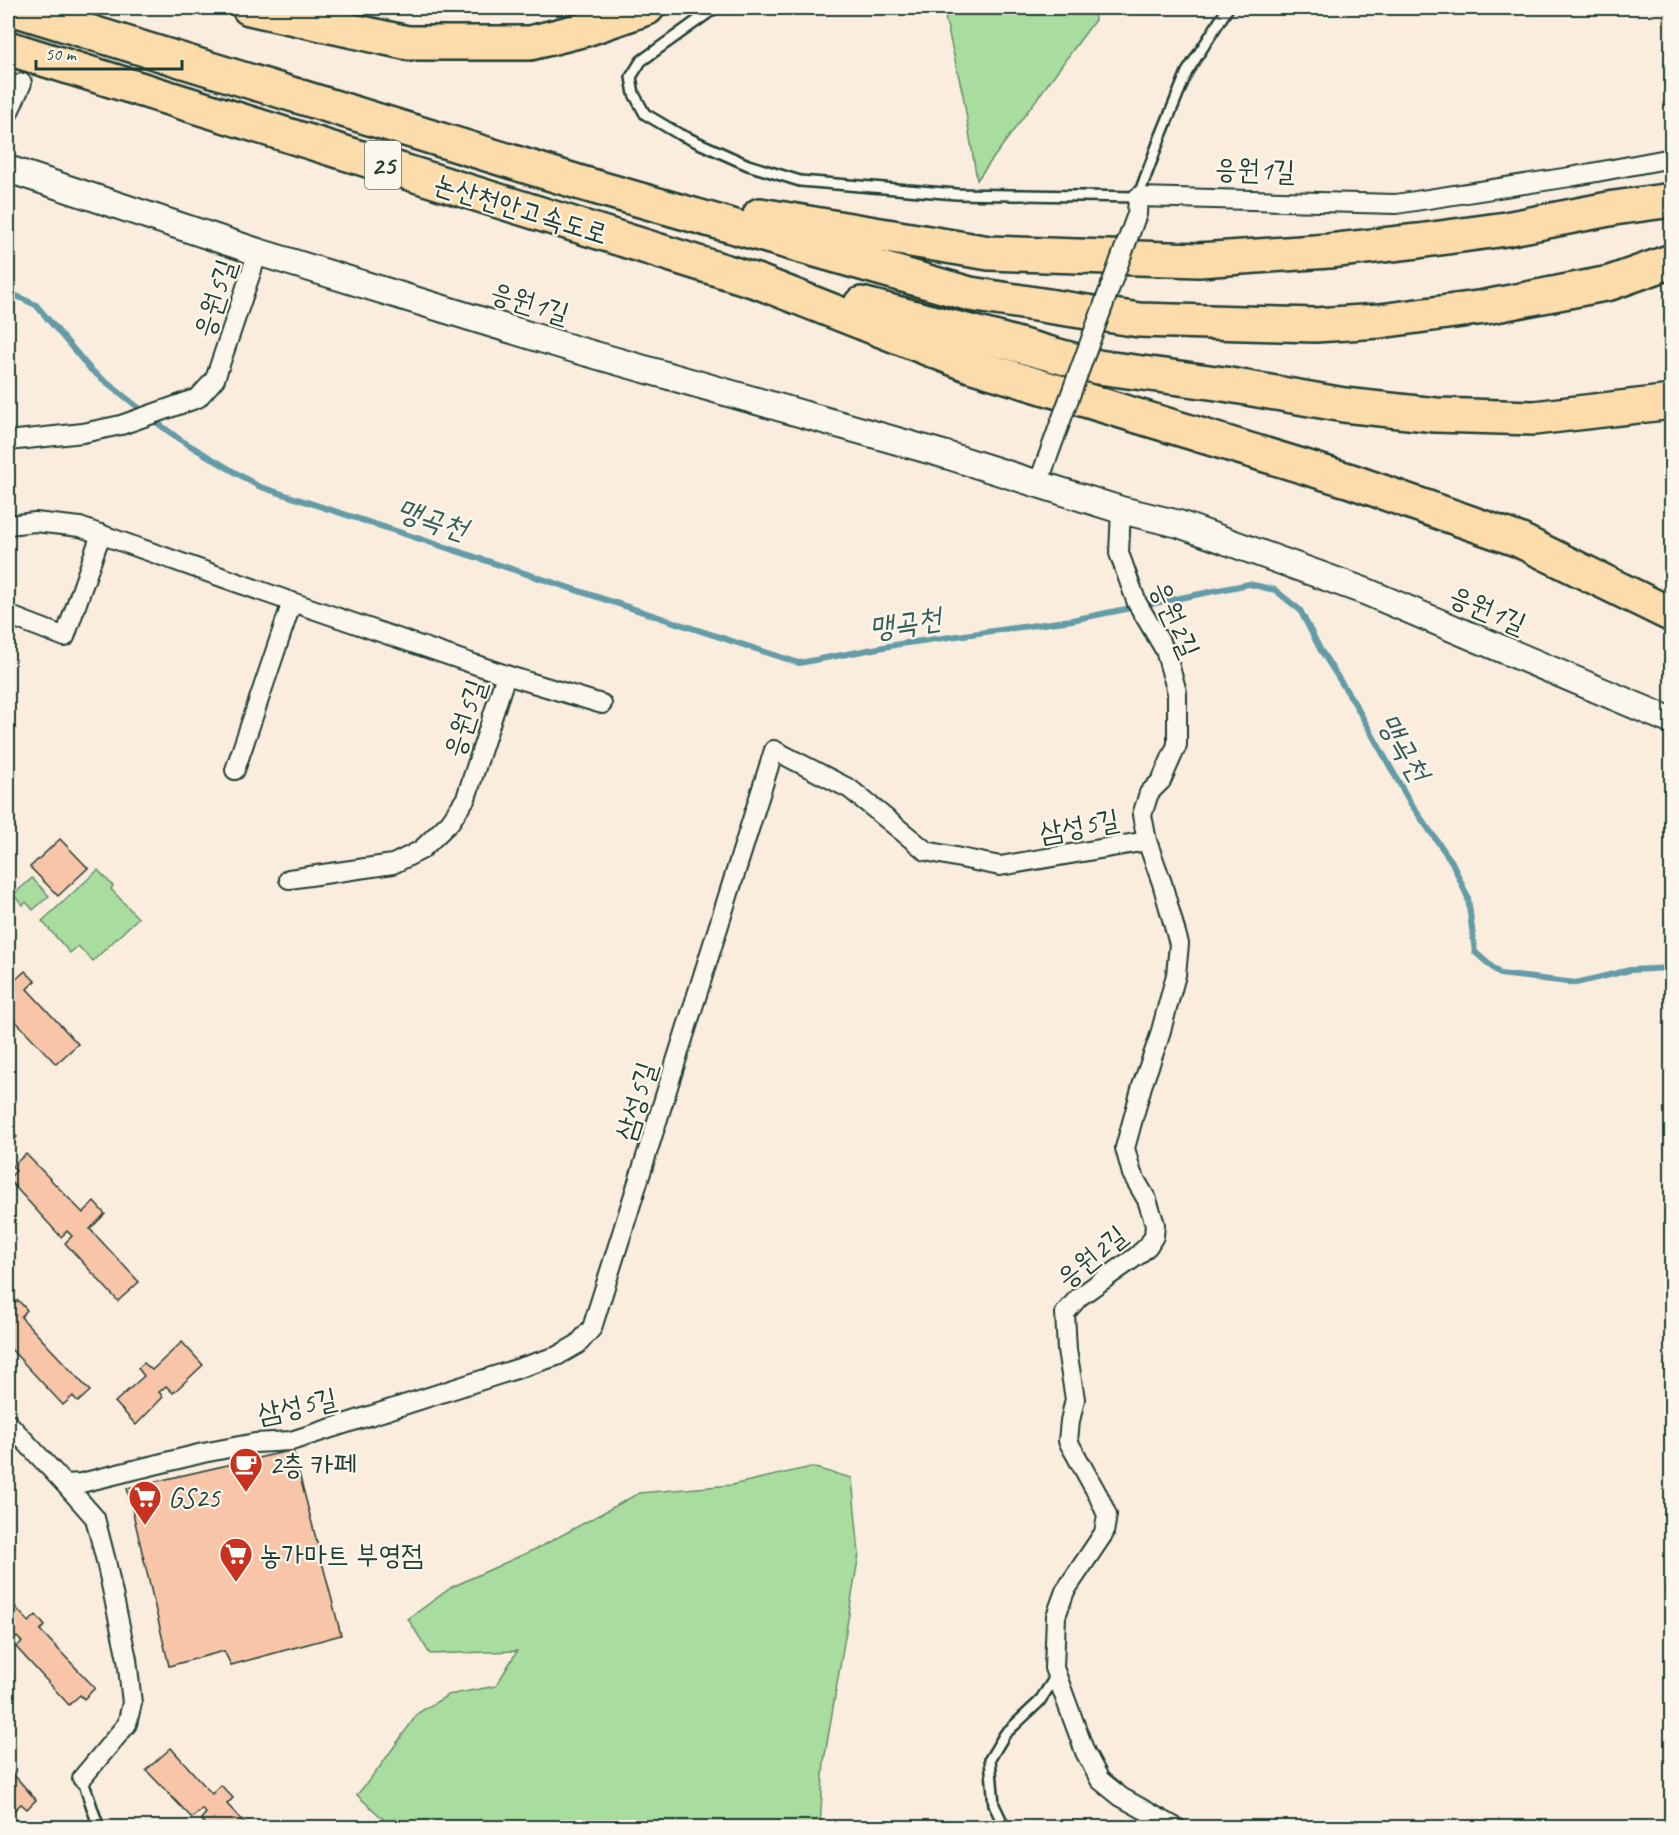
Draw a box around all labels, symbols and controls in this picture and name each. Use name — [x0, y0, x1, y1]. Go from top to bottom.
scale bar — [36, 33, 182, 71]
text: 50 m — [45, 43, 78, 65]
road number: 25 — [365, 141, 401, 189]
street label: 응원1길 — [1214, 151, 1296, 188]
street label: 논산천안고속도로 — [430, 165, 612, 252]
street label: 응원5길 — [185, 255, 244, 342]
street label: 응원1길 — [486, 274, 573, 331]
water label: 맹곡천 — [392, 490, 475, 549]
street label: 응원2길 — [1143, 575, 1208, 663]
street label: 응원1길 — [1444, 578, 1532, 641]
water label: 맹곡천 — [866, 598, 947, 647]
street label: 응원5길 — [435, 675, 494, 762]
water label: 맹곡천 — [1369, 706, 1440, 790]
street label: 삼성5길 — [1037, 801, 1122, 850]
street label: 삼성5길 — [607, 1058, 664, 1145]
street label: 응원2길 — [1049, 1218, 1133, 1295]
street label: 삼성5길 — [254, 1380, 340, 1431]
cafe icon: 2층 카페 — [228, 1446, 264, 1493]
place label: 2층 카페 — [269, 1447, 356, 1482]
supermarket icon: GS25 — [127, 1479, 163, 1526]
place label: GS25 — [168, 1480, 221, 1515]
supermarket icon: 농가마트 부영점 — [218, 1536, 254, 1583]
place label: 농가마트 부영점 — [259, 1537, 424, 1572]

